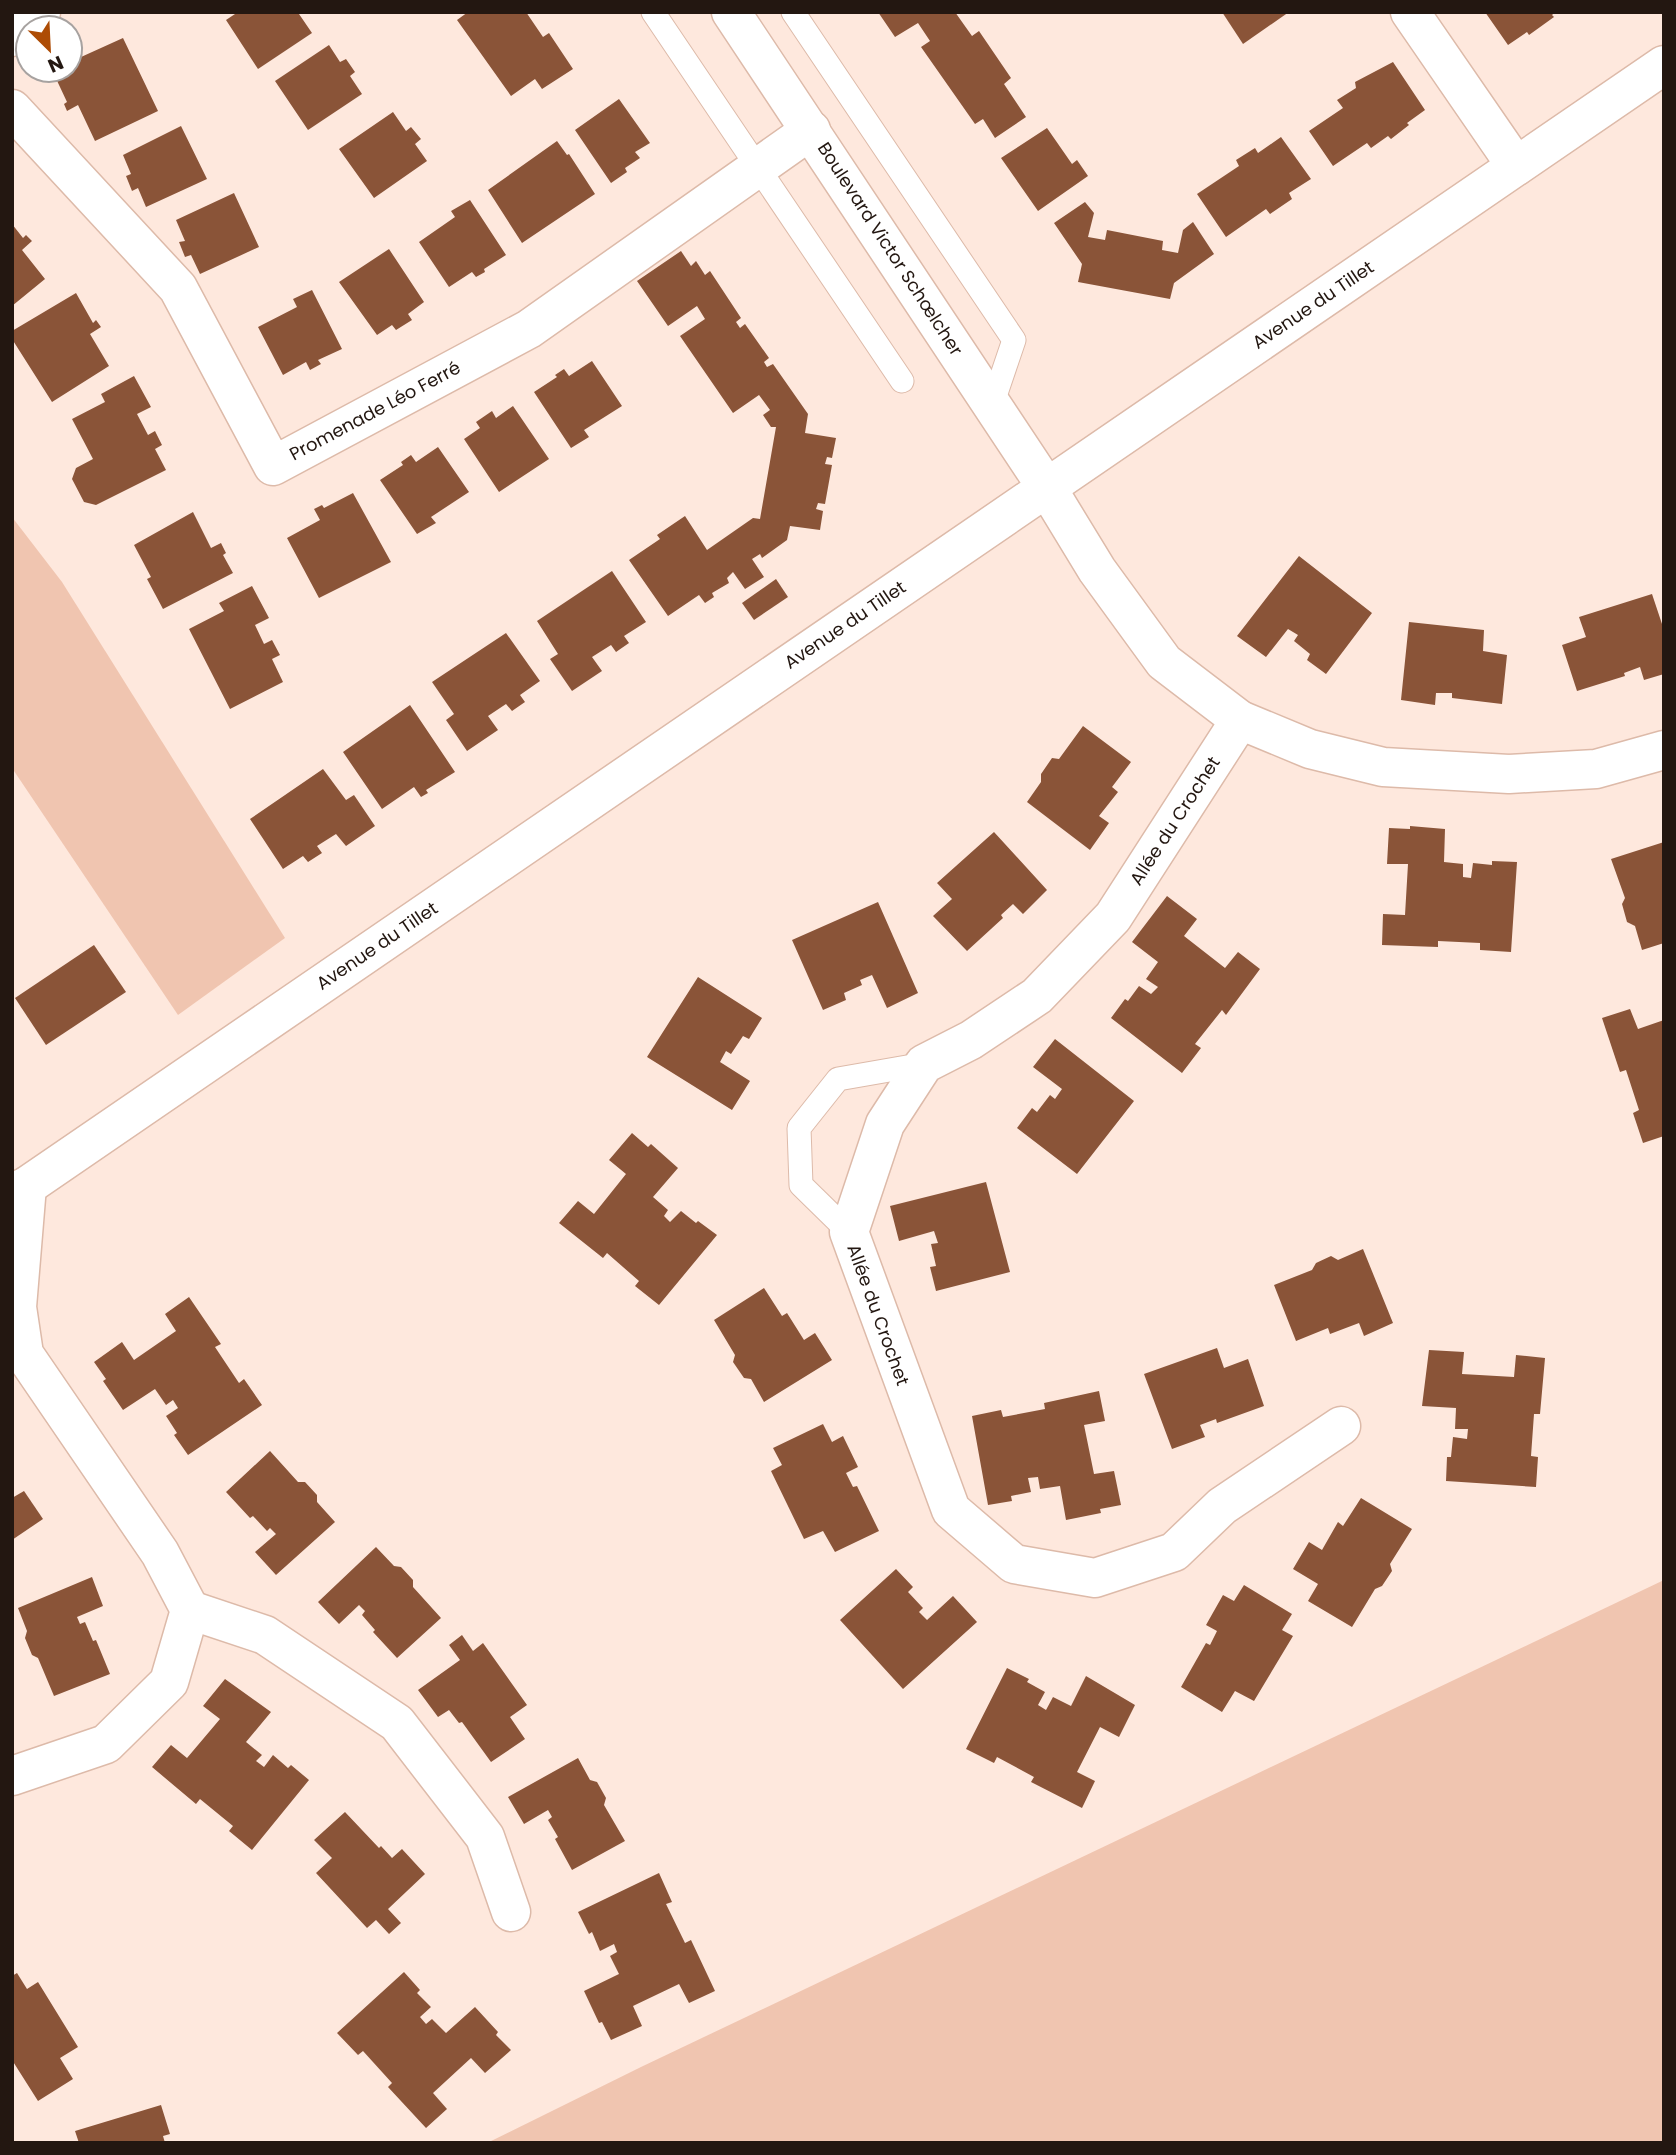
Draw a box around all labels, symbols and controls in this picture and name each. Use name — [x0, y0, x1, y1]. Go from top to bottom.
north arrow — [14, 14, 84, 84]
text: N — [44, 49, 68, 79]
street label: Boulevard Victor Schœlcher — [812, 137, 969, 361]
street label: Avenue du Tillet — [1247, 255, 1378, 355]
street label: Promenade Léo Ferré — [285, 355, 465, 466]
street label: Avenue du Tillet — [779, 575, 910, 675]
street label: Allée du Crochet — [1124, 751, 1226, 890]
street label: Avenue du Tillet — [311, 896, 442, 996]
street label: Allée du Crochet — [841, 1241, 916, 1389]

